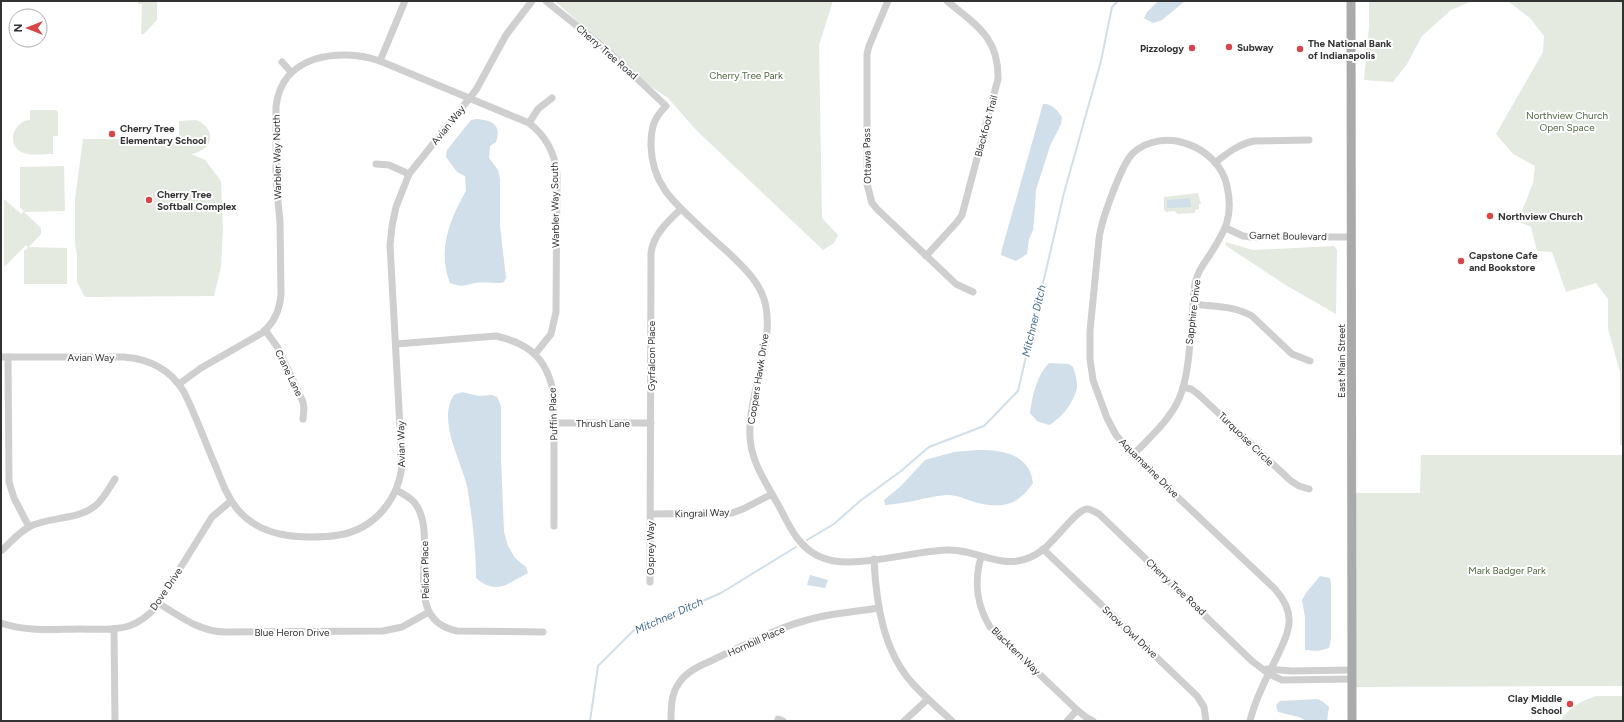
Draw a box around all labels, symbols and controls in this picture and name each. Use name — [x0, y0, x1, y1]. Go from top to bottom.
north arrow — [8, 8, 48, 48]
street label: Cherry Tree Road — [573, 22, 641, 82]
text: N — [12, 24, 25, 32]
place label: The National Bank of Indianapolis — [1308, 37, 1392, 62]
place label: Subway — [1237, 41, 1274, 54]
place label: Pizzology — [1140, 42, 1184, 55]
marker: Subway — [1224, 42, 1234, 52]
marker: Pizzology — [1187, 43, 1197, 53]
marker: The National Bank of Indianapolis — [1295, 44, 1305, 54]
park label: Cherry Tree Park — [709, 69, 783, 82]
street label: Blackfoot Trail — [972, 94, 1000, 158]
street label: Avian Way — [428, 102, 468, 147]
park label: Northview Church Open Space — [1526, 109, 1608, 134]
street label: Warbler Way North — [270, 114, 284, 200]
place label: Cherry Tree Elementary School — [120, 122, 206, 147]
street label: Ottawa Pass — [860, 128, 874, 184]
marker: Cherry Tree Elementary School — [107, 129, 117, 139]
street label: Warbler Way South — [548, 162, 562, 248]
place label: Cherry Tree Softball Complex — [157, 188, 237, 213]
marker: Cherry Tree Softball Complex — [144, 195, 154, 205]
place label: Northview Church — [1498, 210, 1583, 223]
marker: Northview Church — [1485, 211, 1495, 221]
street label: Garnet Boulevard — [1249, 229, 1327, 243]
place label: Capstone Cafe and Bookstore — [1469, 249, 1538, 274]
marker: Capstone Cafe and Bookstore — [1456, 256, 1466, 266]
street label: Sapphire Drive — [1183, 278, 1204, 345]
water label: Mitchner Ditch — [1019, 284, 1049, 358]
street label: Gyrfalcon Place — [645, 320, 658, 391]
street label: East Main Street — [1335, 324, 1348, 398]
street label: Coopers Hawk Drive — [744, 332, 772, 425]
street label: Crane Lane — [272, 347, 306, 399]
street label: Avian Way — [68, 351, 115, 364]
street label: Puffin Place — [546, 387, 560, 441]
street label: Turquoise Circle — [1216, 409, 1277, 469]
street label: Thrush Lane — [576, 417, 631, 430]
street label: Avian Way — [394, 420, 408, 468]
street label: Aquamarine Drive — [1116, 435, 1182, 501]
street label: Kingrail Way — [674, 506, 730, 520]
street label: Osprey Way — [644, 520, 657, 575]
street label: Pelican Place — [418, 540, 432, 599]
street label: Cherry Tree Road — [1143, 556, 1209, 618]
park label: Mark Badger Park — [1468, 564, 1546, 577]
street label: Dove Drive — [147, 565, 185, 613]
water label: Mitchner Ditch — [633, 595, 705, 637]
street label: Snow Owl Drive — [1100, 603, 1161, 661]
street label: Hornbill Place — [725, 622, 787, 659]
street label: Blacktern Way — [989, 624, 1044, 678]
street label: Blue Heron Drive — [254, 626, 330, 639]
place label: Clay Middle School — [1508, 692, 1562, 717]
marker: Clay Middle School — [1565, 699, 1575, 709]

